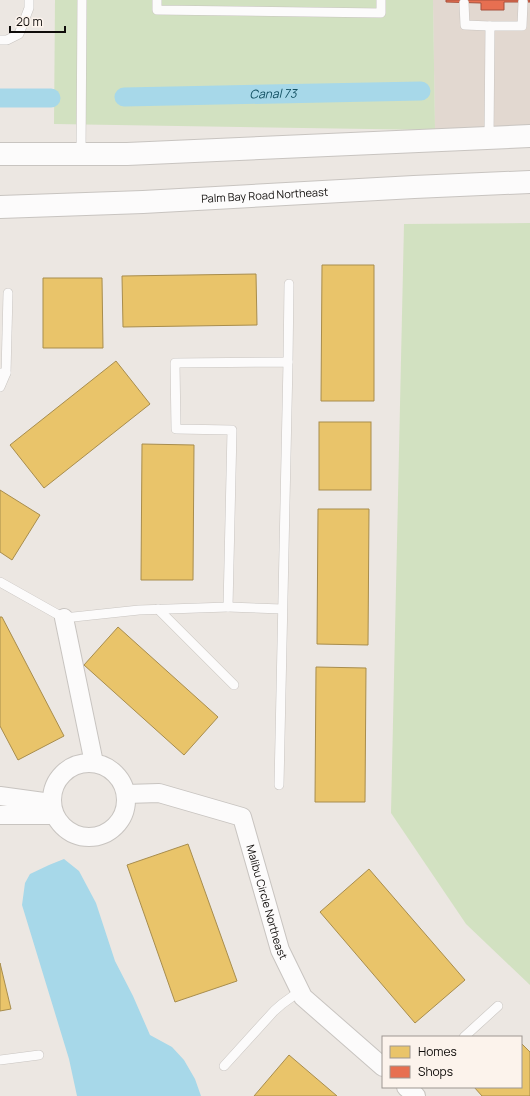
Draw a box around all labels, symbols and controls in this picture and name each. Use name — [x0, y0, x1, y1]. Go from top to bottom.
scale bar — [10, 8, 65, 34]
text: 20 m — [16, 13, 43, 30]
water label: Canal 73 — [249, 84, 298, 102]
street label: Palm Bay Road Northeast — [201, 184, 329, 206]
street label: Malibu Circle Northeast — [243, 843, 291, 962]
legend — [382, 1036, 522, 1088]
text: Homes — [418, 1043, 457, 1060]
text: Shops — [418, 1063, 453, 1080]

